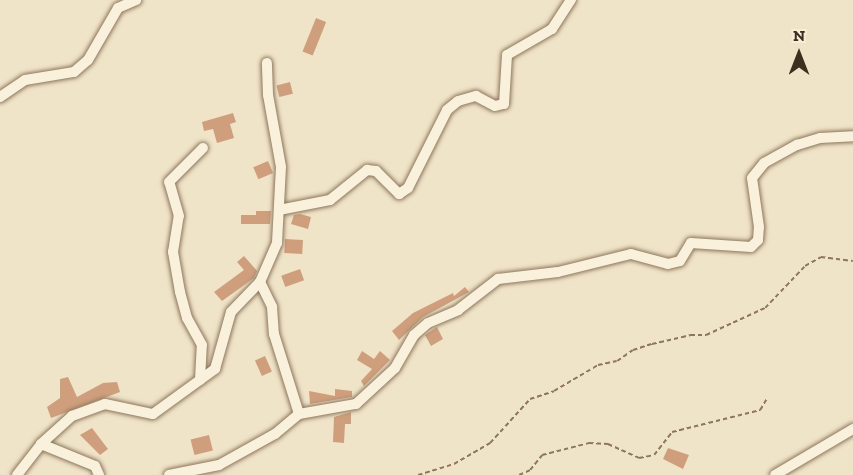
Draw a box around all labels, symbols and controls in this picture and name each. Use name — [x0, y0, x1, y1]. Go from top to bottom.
north arrow — [769, 24, 829, 84]
text: N — [793, 26, 805, 45]

